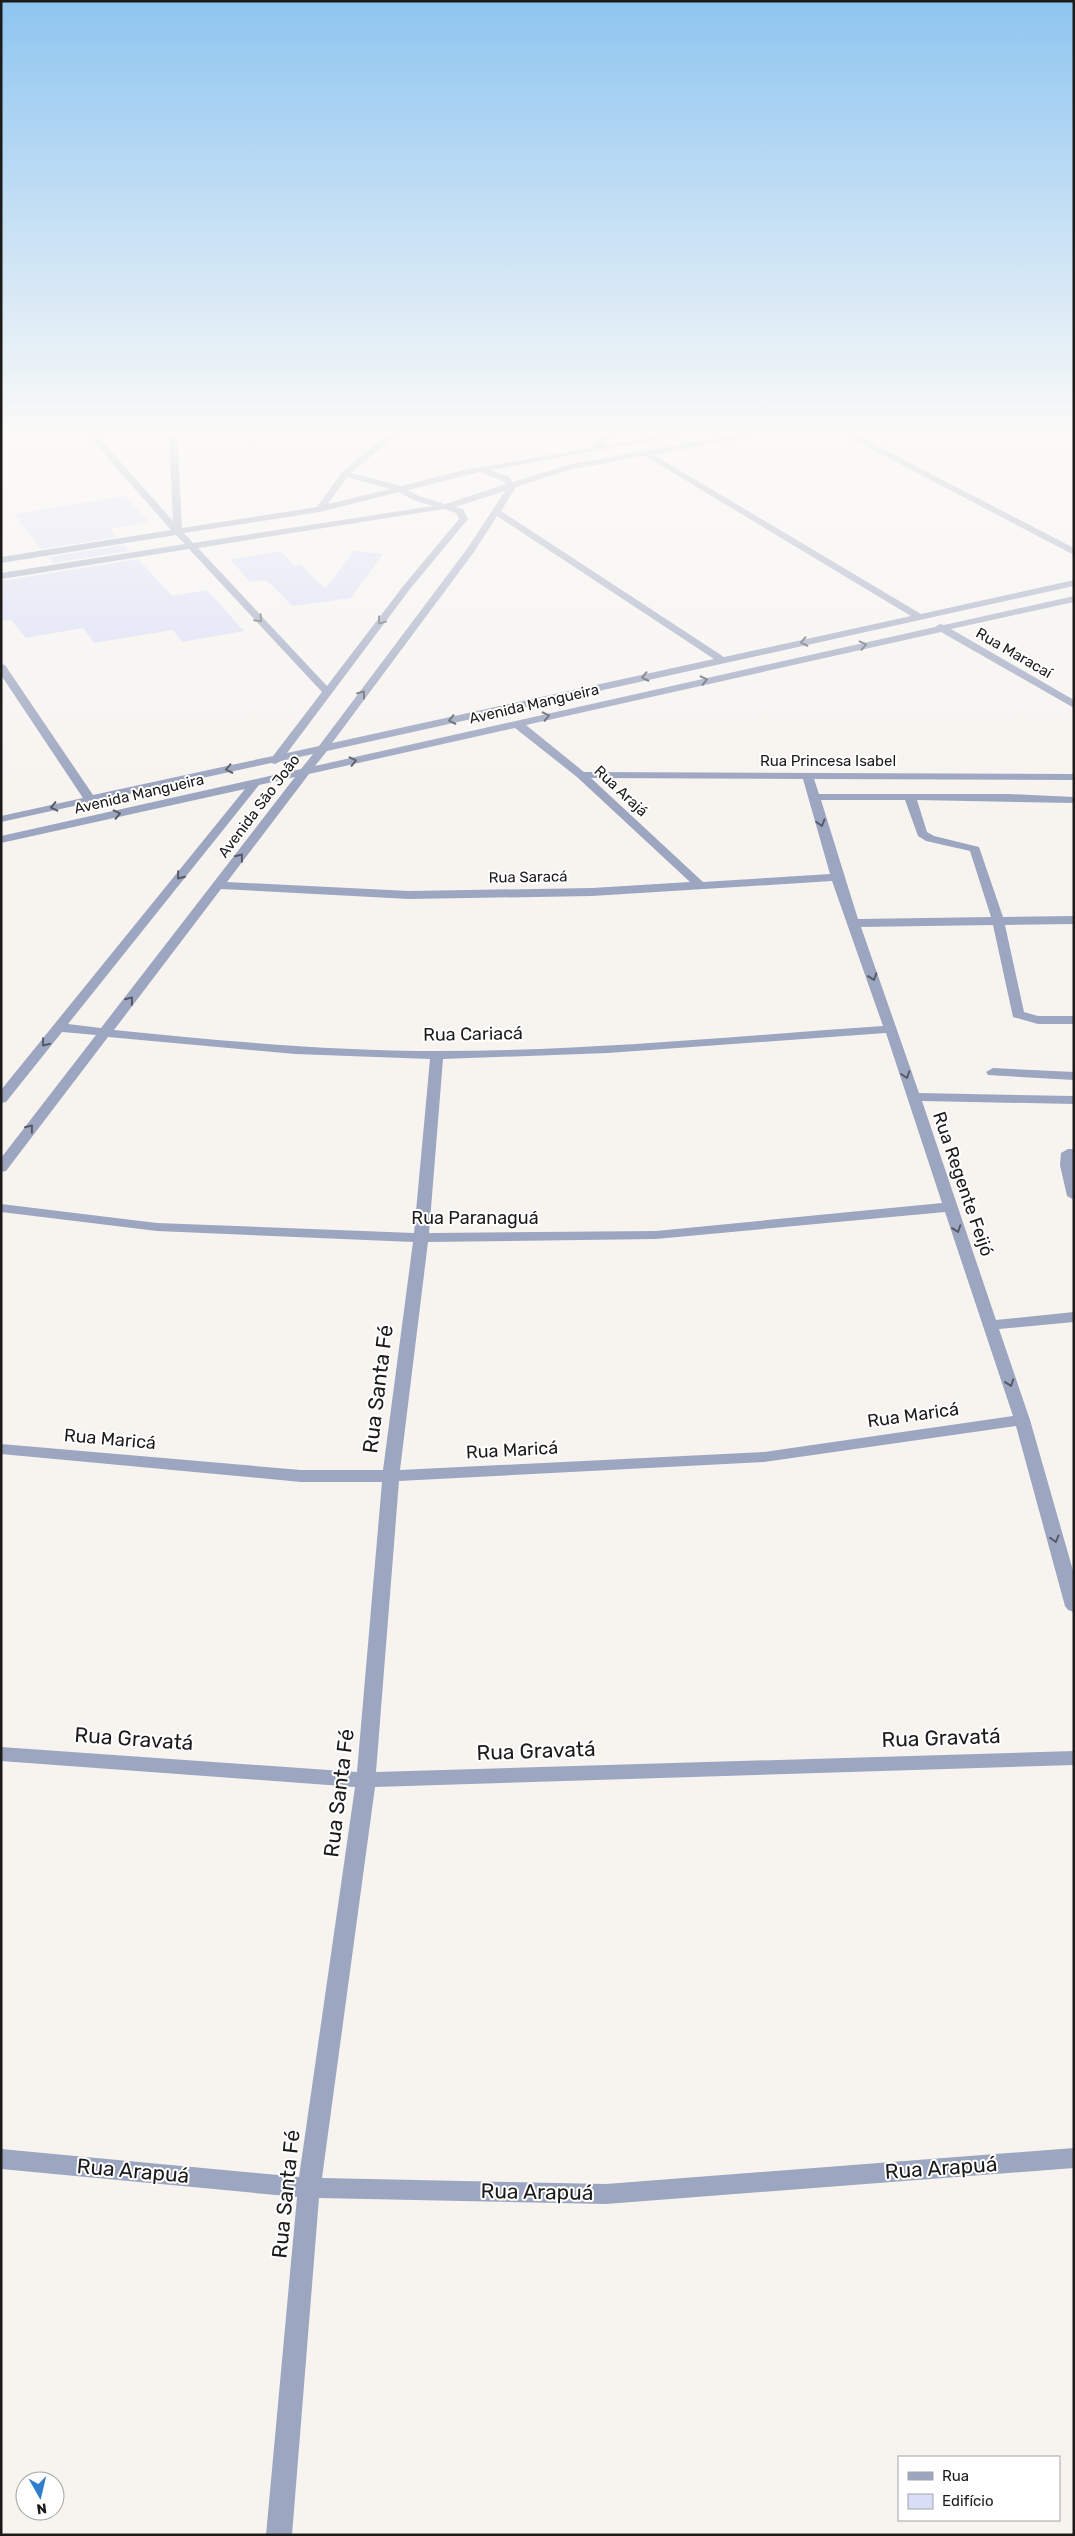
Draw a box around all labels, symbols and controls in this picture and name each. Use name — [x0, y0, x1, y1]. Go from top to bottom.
one-way arrow — [253, 613, 262, 622]
one-way arrow — [379, 615, 387, 624]
street label: Rua Maracaí — [973, 624, 1057, 683]
one-way arrow — [799, 636, 808, 647]
one-way arrow — [858, 640, 867, 651]
one-way arrow — [641, 671, 650, 682]
one-way arrow — [700, 676, 709, 686]
street label: Avenida Mangueira — [467, 680, 601, 728]
one-way arrow — [356, 690, 365, 700]
one-way arrow — [541, 711, 550, 722]
one-way arrow — [448, 714, 457, 725]
street label: Avenida São João — [214, 751, 304, 861]
street label: Rua Princesa Isabel — [760, 752, 896, 770]
one-way arrow — [349, 756, 358, 766]
street label: Rua Arajá — [591, 762, 651, 820]
one-way arrow — [225, 763, 234, 774]
street label: Avenida Mangueira — [72, 770, 206, 818]
one-way arrow — [49, 801, 58, 812]
one-way arrow — [113, 809, 122, 820]
one-way arrow — [815, 819, 825, 827]
one-way arrow — [234, 854, 243, 863]
street label: Rua Saracá — [488, 867, 568, 887]
one-way arrow — [176, 870, 185, 879]
one-way arrow — [867, 973, 877, 981]
one-way arrow — [125, 997, 133, 1006]
street label: Rua Cariacá — [423, 1022, 523, 1046]
one-way arrow — [42, 1037, 50, 1046]
one-way arrow — [900, 1070, 910, 1079]
street label: Rua Regente Feijó — [928, 1109, 998, 1259]
one-way arrow — [25, 1125, 33, 1134]
street label: Rua Paranaguá — [411, 1207, 539, 1229]
one-way arrow — [951, 1224, 961, 1233]
street label: Rua Santa Fé — [357, 1323, 398, 1455]
one-way arrow — [1004, 1378, 1014, 1387]
street label: Rua Maricá — [866, 1398, 960, 1432]
street label: Rua Maricá — [63, 1424, 157, 1454]
street label: Rua Maricá — [465, 1437, 559, 1463]
one-way arrow — [1050, 1534, 1060, 1542]
street label: Rua Gravatá — [74, 1722, 194, 1755]
street label: Rua Gravatá — [881, 1723, 1001, 1752]
street label: Rua Santa Fé — [318, 1727, 359, 1859]
street label: Rua Gravatá — [476, 1736, 596, 1765]
street label: Rua Santa Fé — [266, 2128, 305, 2259]
street label: Rua Arapuá — [884, 2151, 998, 2184]
street label: Rua Arapuá — [76, 2153, 190, 2188]
street label: Rua Arapuá — [480, 2178, 594, 2205]
legend — [898, 2456, 1060, 2521]
text: Rua — [942, 2467, 969, 2485]
north arrow — [15, 2471, 65, 2521]
text: Edifício — [942, 2492, 994, 2510]
text: N — [36, 2499, 48, 2517]

